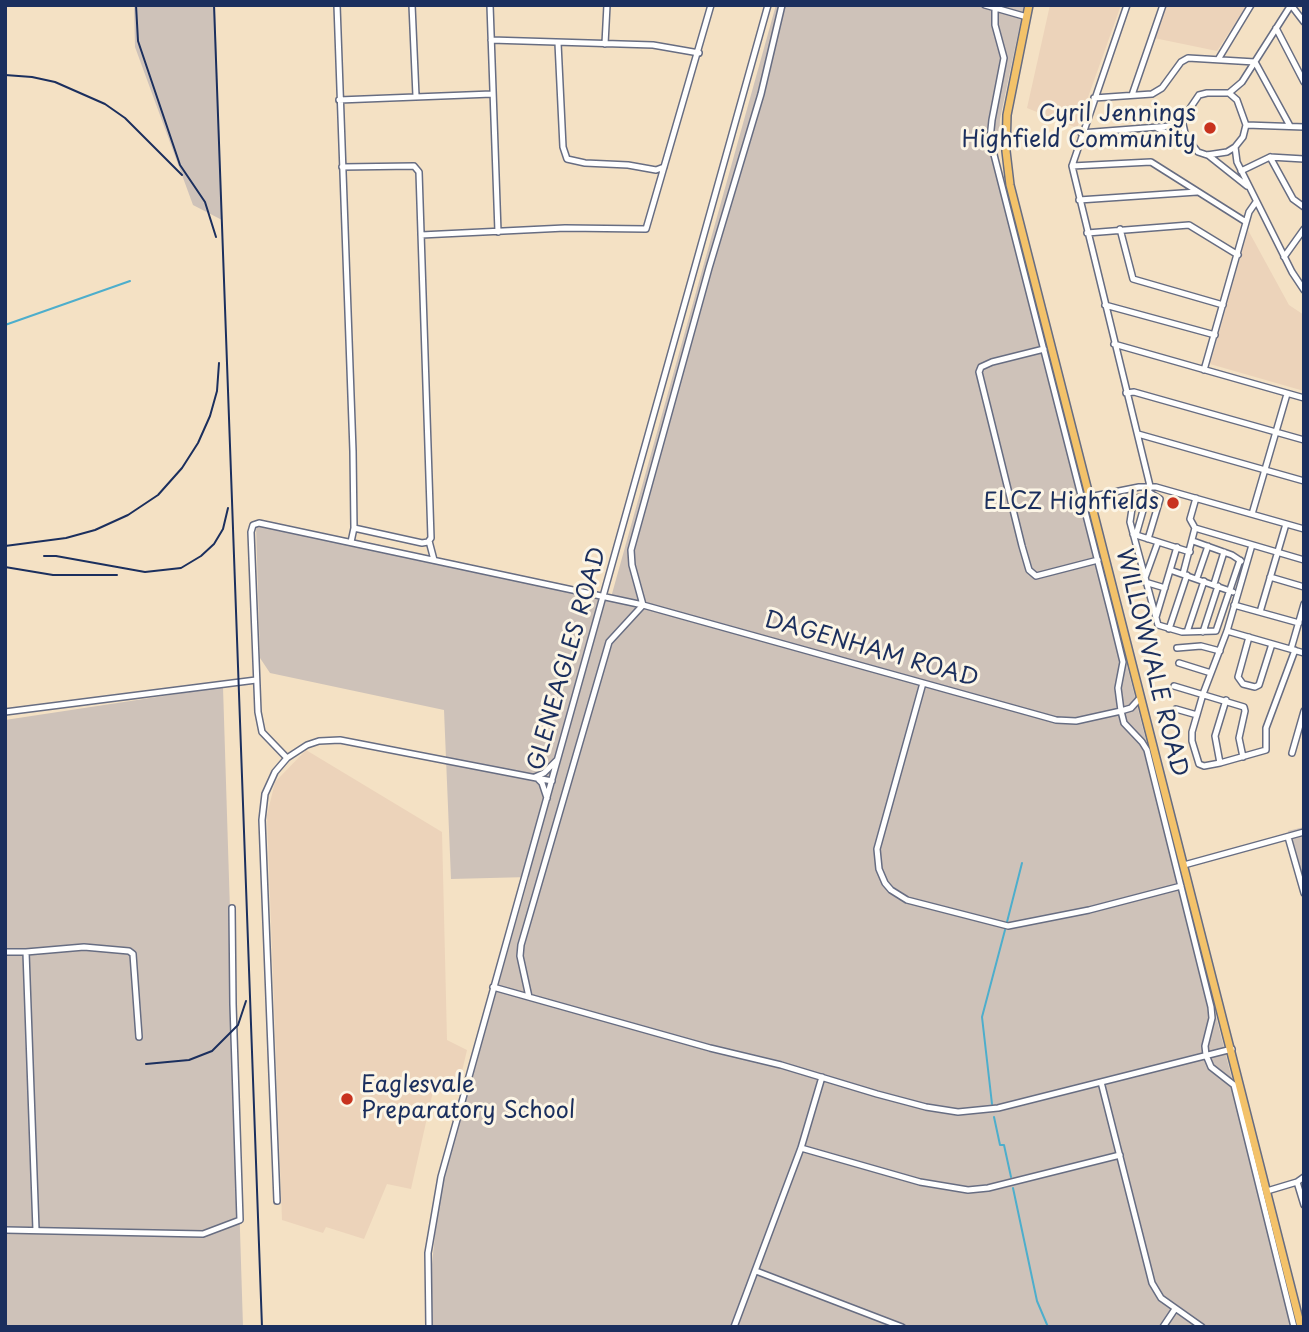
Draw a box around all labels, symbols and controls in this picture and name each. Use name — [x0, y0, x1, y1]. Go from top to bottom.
place label: Cyril Jennings Highfield Community — [962, 101, 1196, 155]
marker: Cyril Jennings Highfield Community — [1202, 120, 1218, 136]
place label: ELCZ Highfields — [983, 489, 1159, 517]
marker: ELCZ Highfields — [1165, 495, 1181, 511]
street label: GLENEAGLES ROAD — [523, 544, 613, 774]
street label: WILLOWVALE ROAD — [1109, 546, 1193, 780]
street label: DAGENHAM ROAD — [761, 606, 981, 694]
place label: Eaglesvale Preparatory School — [361, 1072, 575, 1126]
marker: Eaglesvale Preparatory School — [339, 1091, 355, 1107]

